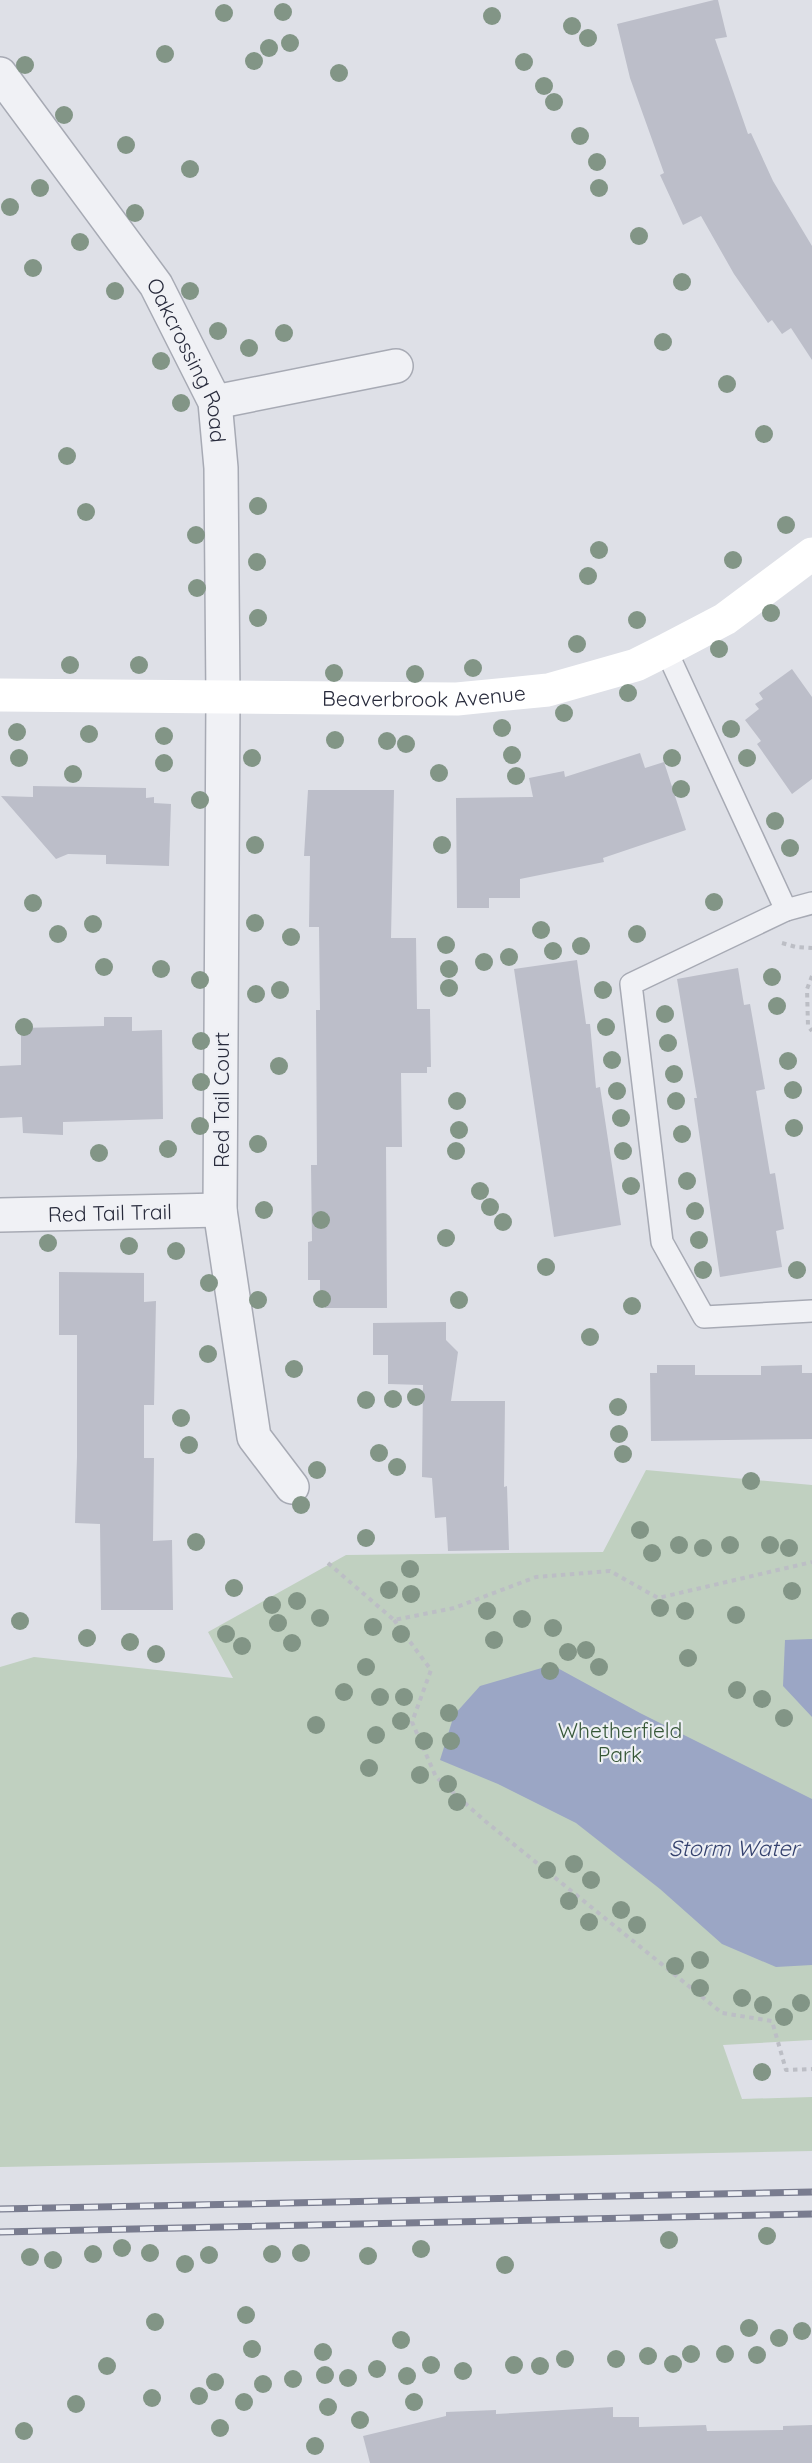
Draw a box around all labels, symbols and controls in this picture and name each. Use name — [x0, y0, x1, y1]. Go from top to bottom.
street label: Oakcrossing Road — [141, 273, 232, 444]
street label: Beaverbrook Avenue — [322, 679, 527, 712]
street label: Red Tail Court — [208, 1032, 234, 1168]
street label: Red Tail Trail — [48, 1198, 172, 1227]
park label: Whetherfield Park — [558, 1717, 682, 1767]
water label: Storm Water — [669, 1834, 802, 1862]

